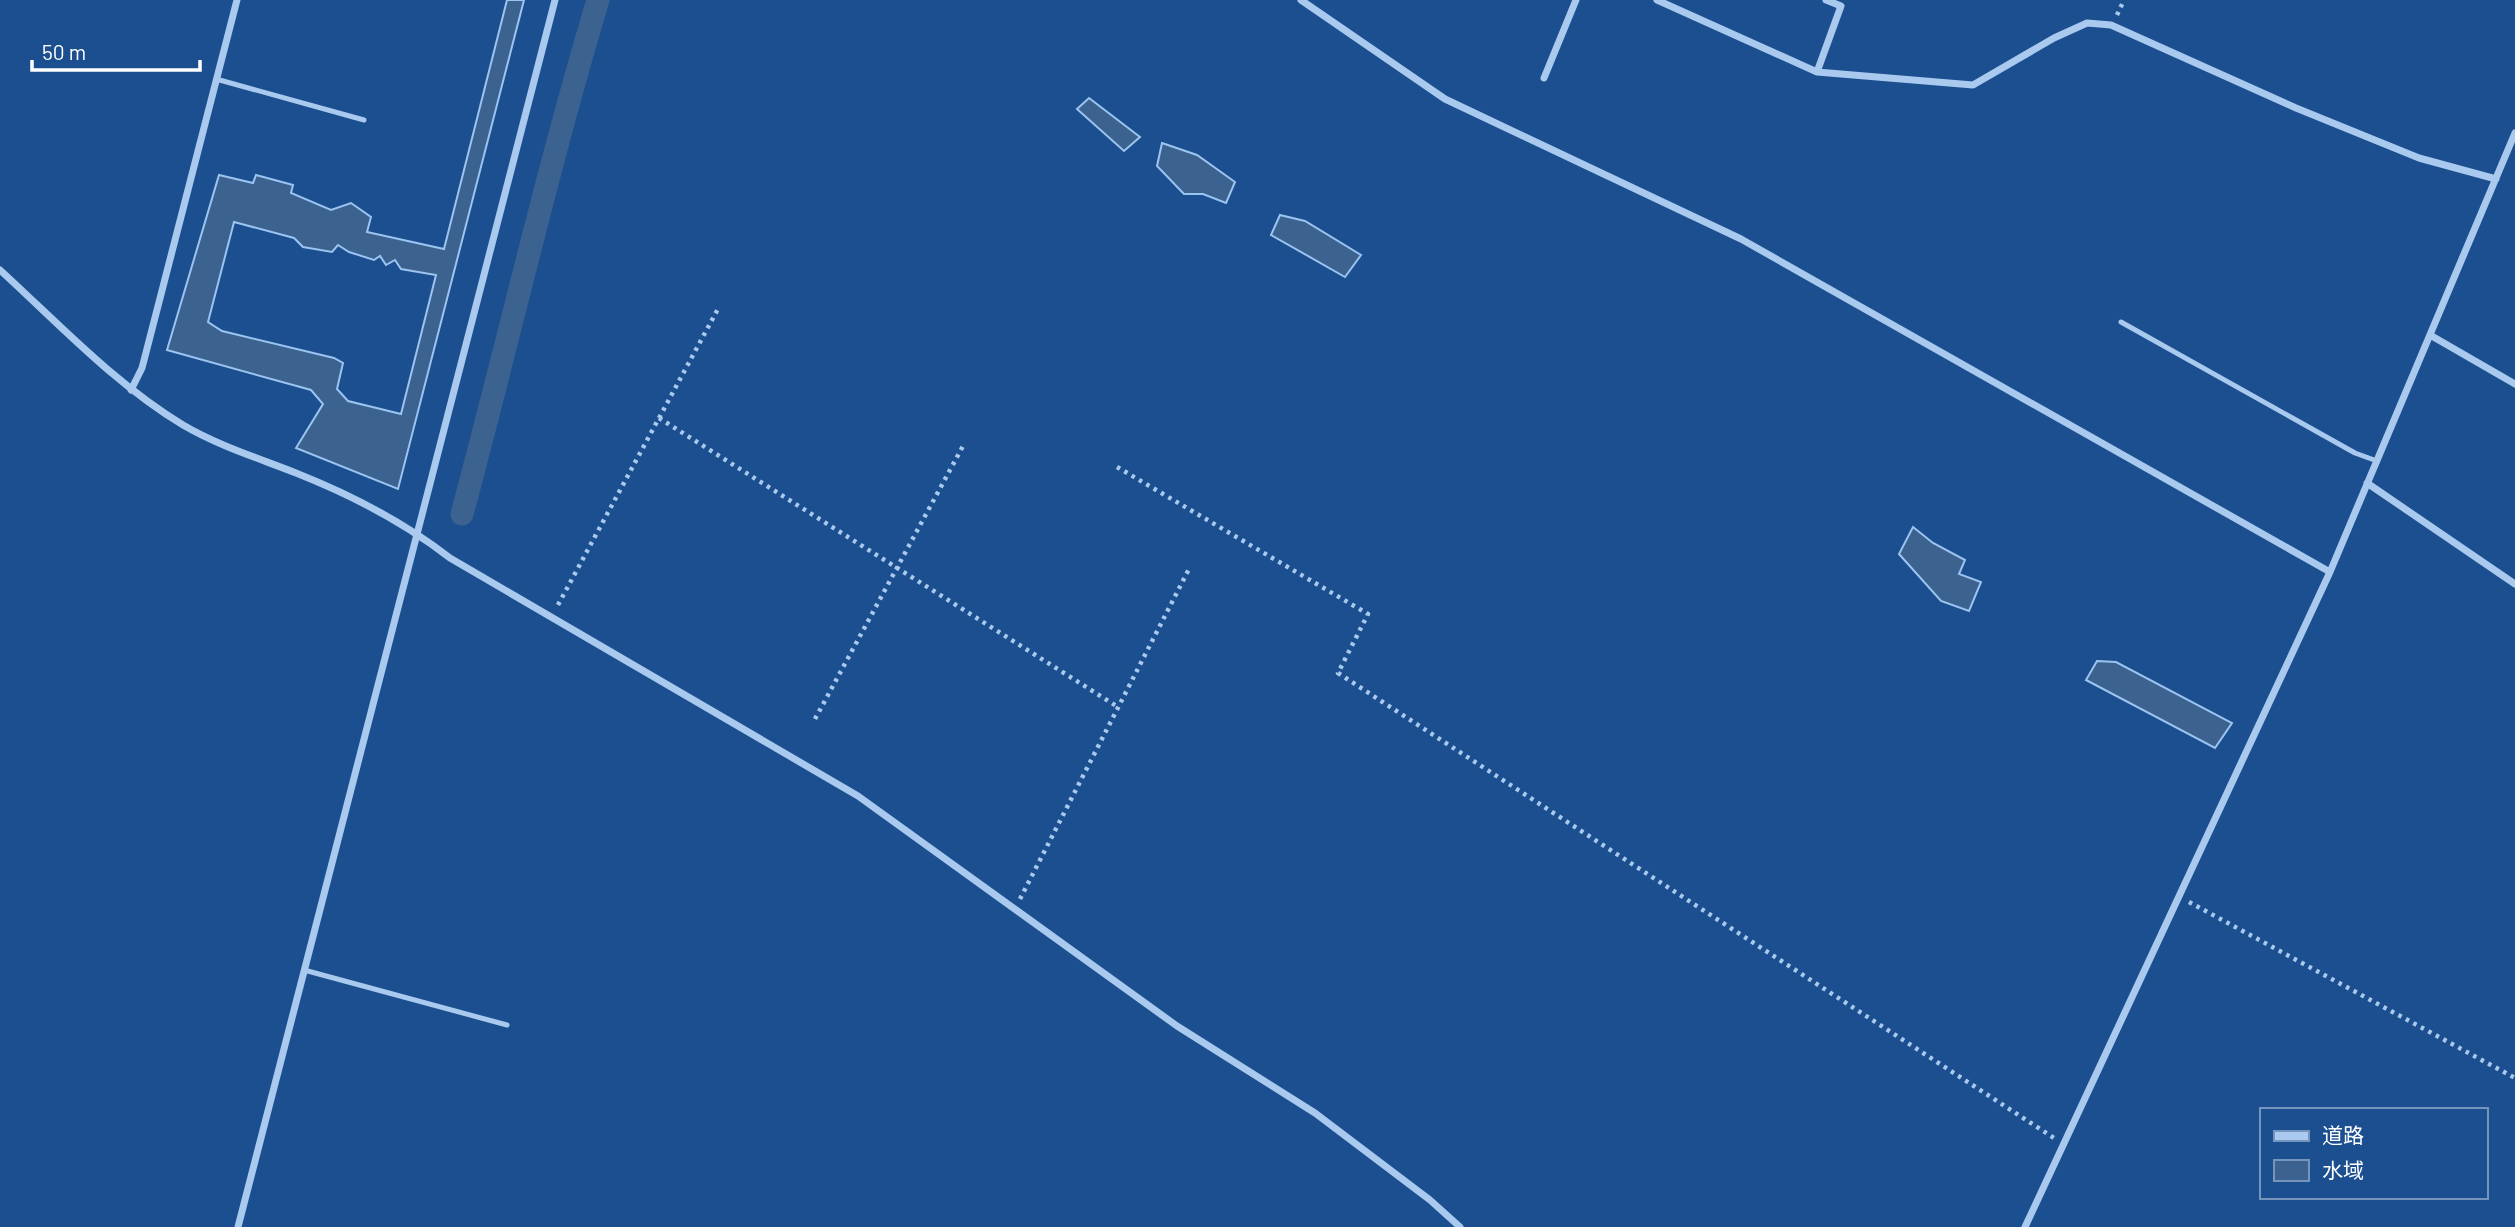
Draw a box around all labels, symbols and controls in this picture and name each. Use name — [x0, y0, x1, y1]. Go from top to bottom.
scale bar — [32, 28, 200, 72]
text: 50 m — [42, 39, 86, 64]
legend — [2260, 1108, 2487, 1199]
text: 道路 — [2322, 1122, 2364, 1147]
text: 水域 — [2322, 1157, 2364, 1182]

